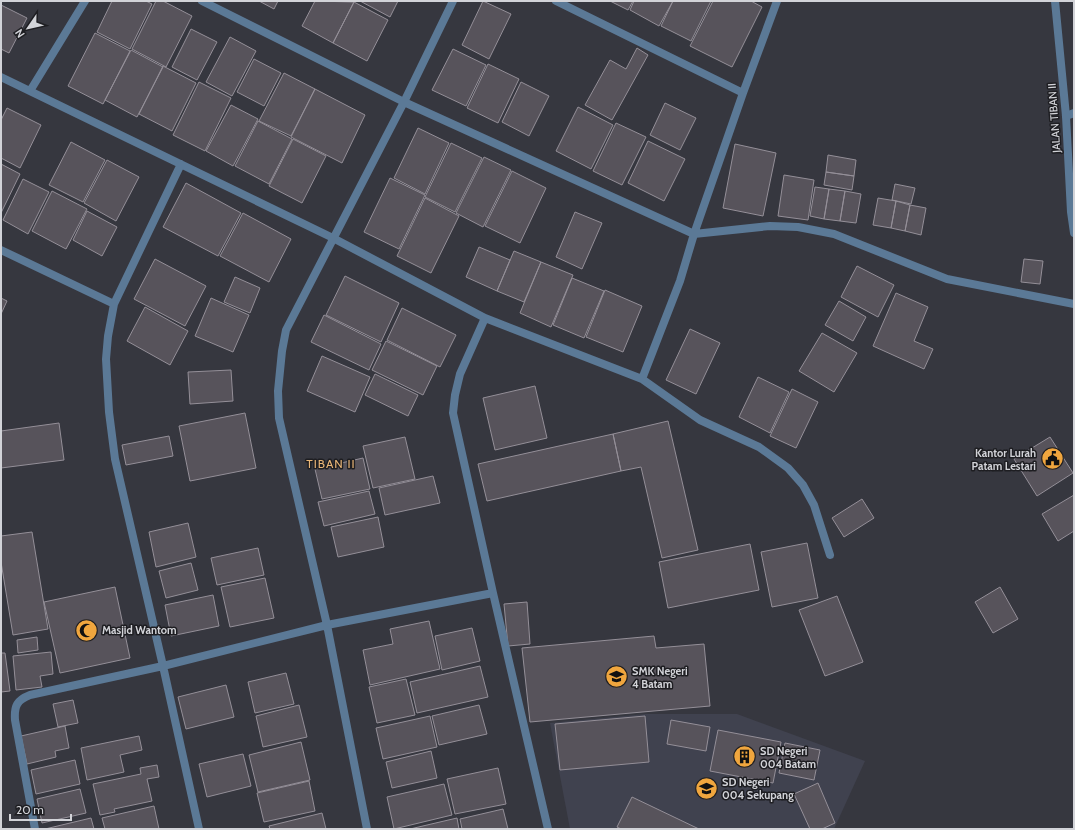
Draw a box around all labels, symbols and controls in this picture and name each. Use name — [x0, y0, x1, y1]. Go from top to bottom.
north arrow — [8, 8, 48, 48]
text: N — [12, 26, 28, 41]
street label: JALAN TIBAN II — [1045, 83, 1063, 154]
place label: Kantor Lurah Patam Lestari — [972, 446, 1036, 473]
public building icon: Kantor Lurah Patam Lestari — [1039, 446, 1065, 472]
district label: TIBAN II — [306, 456, 356, 471]
mosque icon: Masjid Wantom — [74, 617, 100, 643]
place label: Masjid Wantom — [102, 623, 177, 637]
school or university icon: SMK Negeri 4 Batam — [603, 664, 629, 690]
place label: SMK Negeri 4 Batam — [632, 664, 688, 691]
building icon: SD Negeri 004 Batam — [732, 744, 758, 770]
place label: SD Negeri 004 Batam — [760, 744, 816, 771]
school or university icon: SD Negeri 004 Sekupang — [694, 775, 720, 801]
place label: SD Negeri 004 Sekupang — [722, 775, 794, 802]
scale bar — [10, 796, 71, 822]
text: 20 m — [16, 802, 44, 817]

